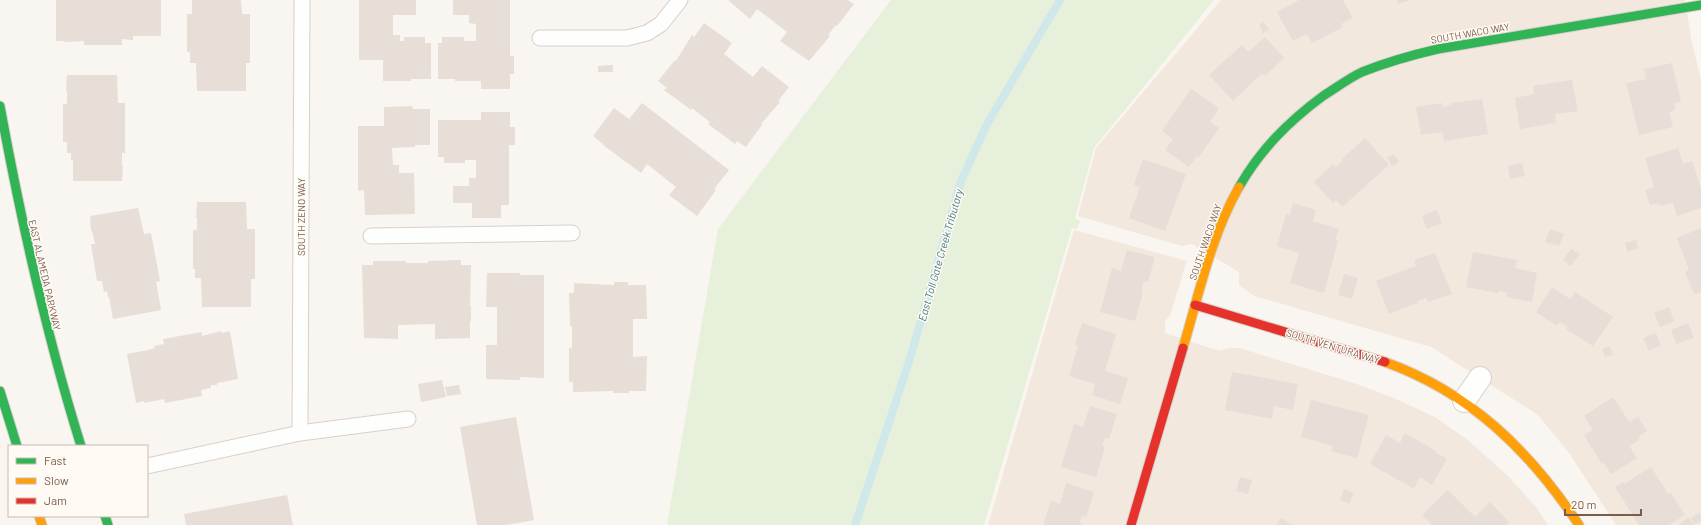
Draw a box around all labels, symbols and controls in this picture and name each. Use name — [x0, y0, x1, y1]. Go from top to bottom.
street label: SOUTH WACO WAY — [1430, 20, 1511, 46]
street label: SOUTH ZENO WAY — [295, 178, 307, 256]
water label: East Toll Gate Creek Tributary — [915, 186, 965, 323]
street label: SOUTH WACO WAY — [1186, 202, 1224, 282]
street label: EAST ALAMEDA PARKWAY — [26, 218, 64, 332]
street label: SOUTH VENTURA WAY — [1285, 326, 1381, 366]
legend — [8, 445, 148, 517]
text: Fast — [44, 453, 67, 467]
text: Slow — [44, 473, 69, 487]
scale bar — [1565, 491, 1641, 517]
text: Jam — [44, 493, 67, 507]
text: 20 m — [1571, 497, 1597, 511]

